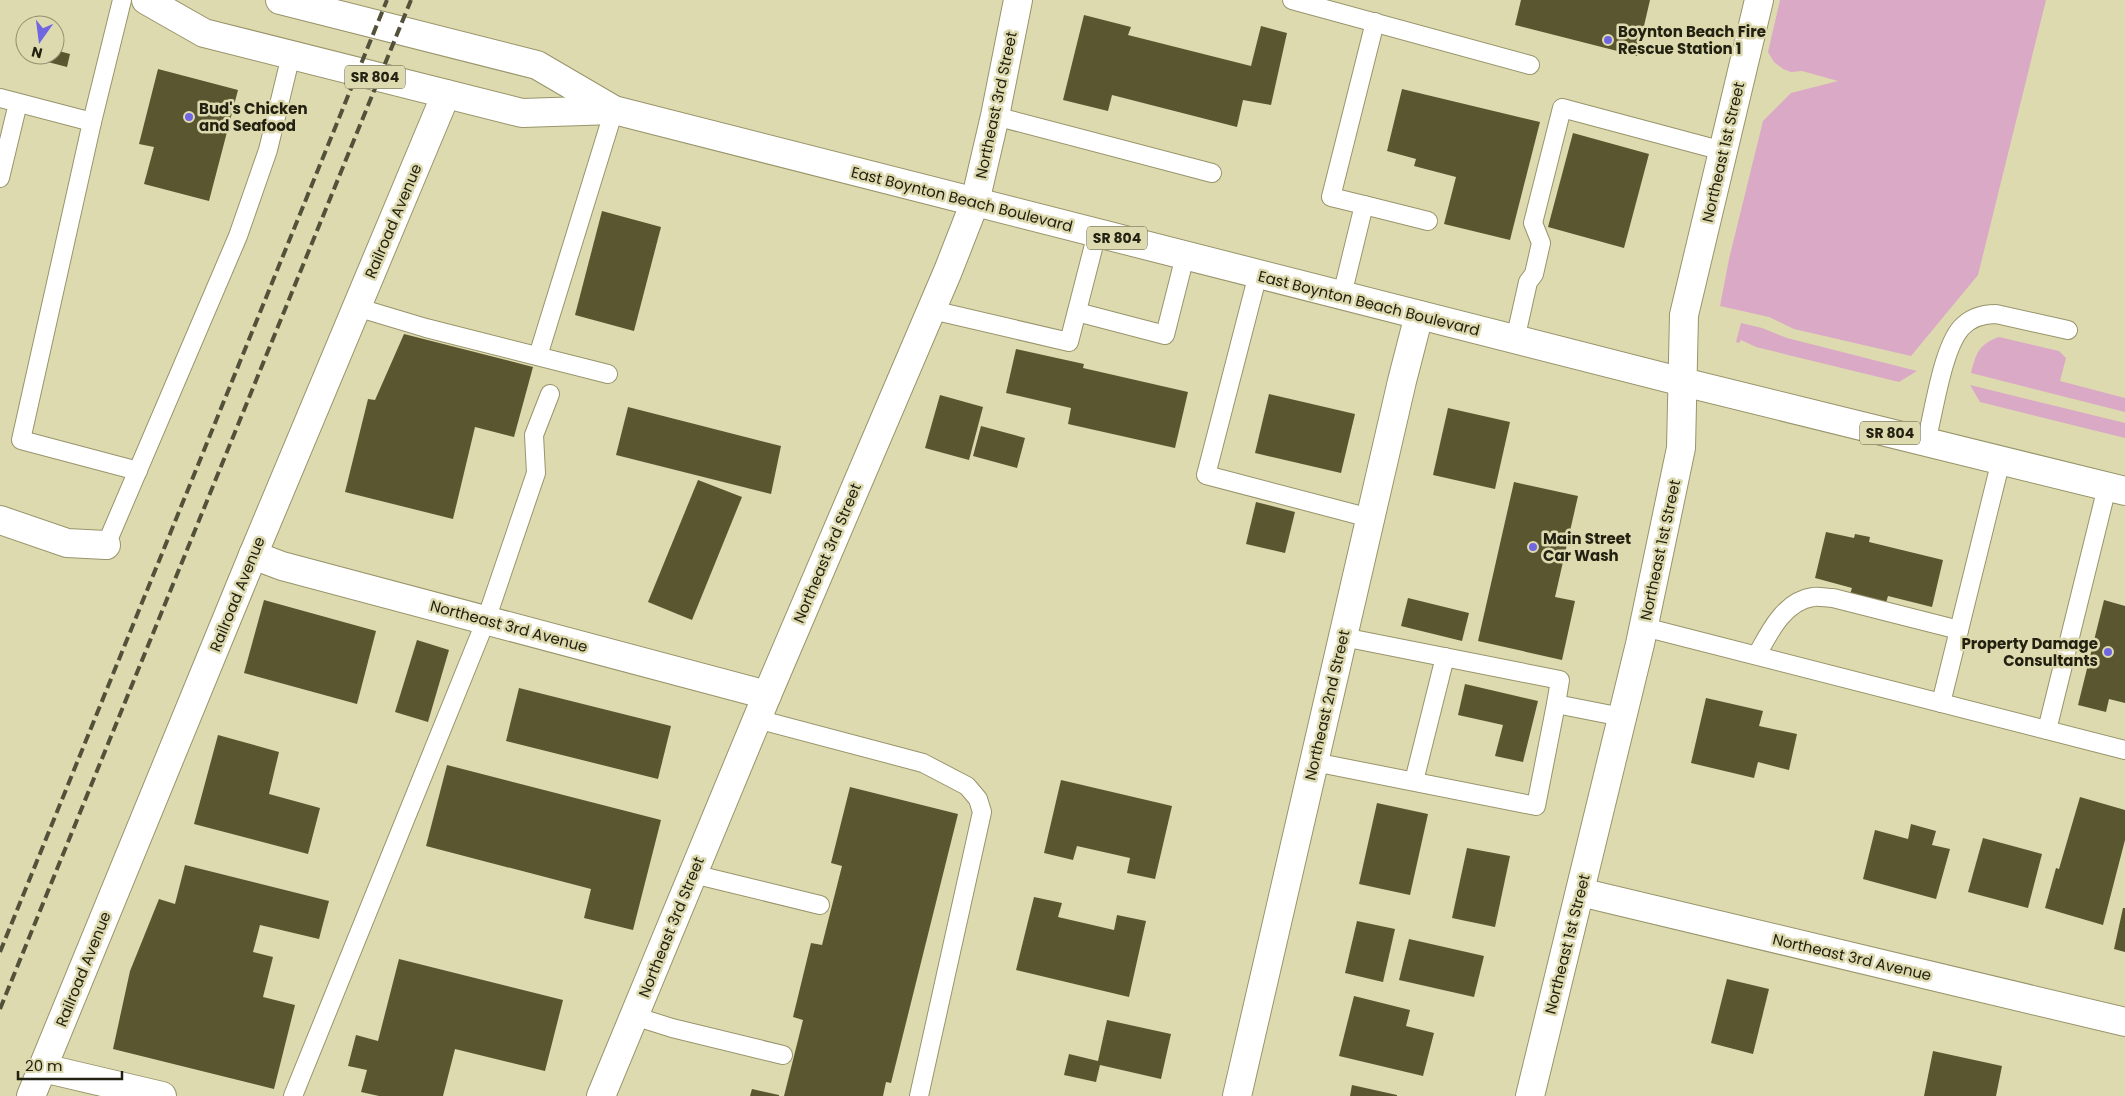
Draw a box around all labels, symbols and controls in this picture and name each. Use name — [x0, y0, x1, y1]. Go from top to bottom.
north arrow — [15, 15, 65, 65]
place label: Boynton Beach Fire Rescue Station 1 — [1618, 21, 1766, 59]
street label: Northeast 3rd Street — [970, 29, 1022, 181]
marker: Boynton Beach Fire Rescue Station 1 — [1602, 34, 1614, 46]
text: N — [29, 42, 44, 64]
road number: SR 804 — [345, 66, 405, 88]
street label: Northeast 1st Street — [1697, 80, 1749, 224]
place label: Bud's Chicken and Seafood — [199, 98, 308, 136]
marker: Bud's Chicken and Seafood — [183, 111, 195, 123]
street label: Railroad Avenue — [359, 161, 427, 281]
street label: East Boynton Beach Boulevard — [849, 161, 1075, 237]
road number: SR 804 — [1087, 227, 1147, 250]
street label: East Boynton Beach Boulevard — [1256, 265, 1482, 341]
road number: SR 804 — [1860, 422, 1920, 444]
street label: Northeast 1st Street — [1635, 478, 1685, 622]
street label: Northeast 3rd Street — [788, 480, 866, 626]
place label: Main Street Car Wash — [1543, 528, 1631, 566]
street label: Railroad Avenue — [204, 533, 270, 655]
marker: Main Street Car Wash — [1527, 541, 1539, 553]
street label: Northeast 3rd Avenue — [428, 595, 590, 657]
street label: Northeast 2nd Street — [1299, 628, 1355, 782]
place label: Property Damage Consultants — [1961, 633, 2098, 671]
marker: Property Damage Consultants — [2102, 646, 2114, 658]
street label: Northeast 3rd Street — [633, 854, 709, 1000]
street label: Northeast 1st Street — [1539, 872, 1595, 1016]
street label: Railroad Avenue — [50, 908, 116, 1030]
street label: Northeast 3rd Avenue — [1771, 928, 1933, 986]
scale bar — [18, 1048, 121, 1080]
text: 20 m — [25, 1055, 63, 1076]

